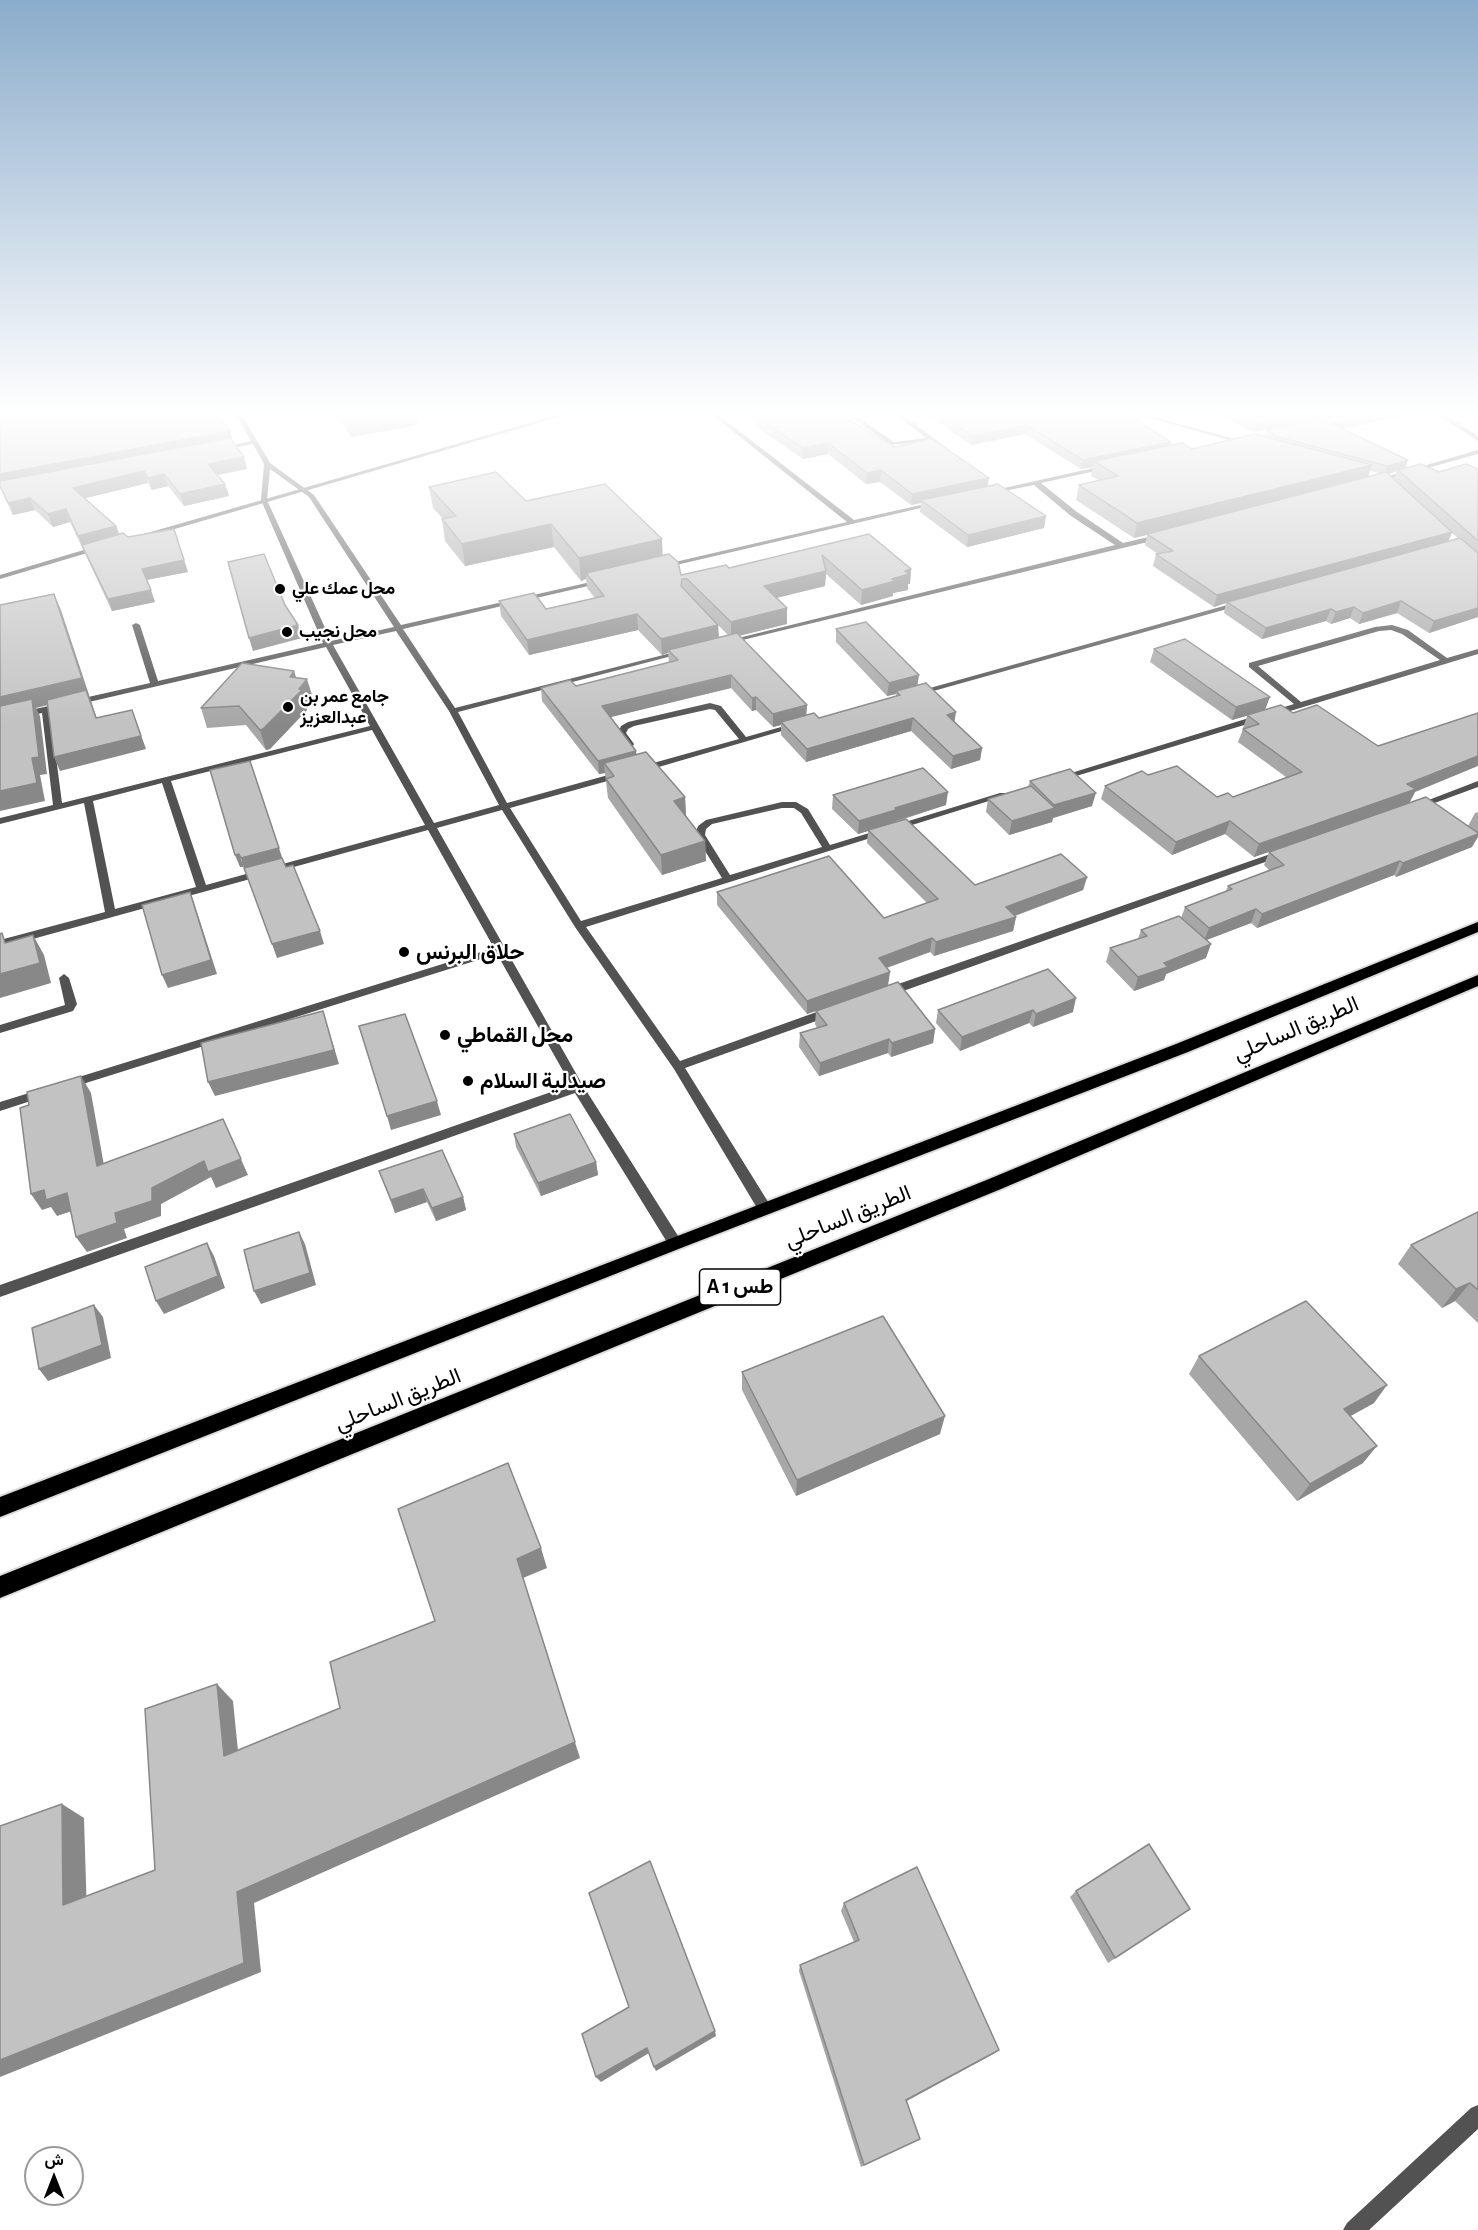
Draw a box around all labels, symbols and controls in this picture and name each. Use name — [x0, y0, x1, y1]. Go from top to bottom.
place label: محل عمك علي — [292, 578, 395, 600]
marker: محل عمك علي — [273, 582, 287, 596]
place label: محل نجيب — [299, 621, 377, 643]
marker: محل نجيب — [280, 625, 294, 639]
place label: جامع عمر بن عبدالعزيز — [300, 686, 389, 728]
marker: جامع عمر بن عبدالعزيز — [281, 700, 295, 714]
place label: حلاق البرنس — [416, 939, 524, 965]
marker: حلاق البرنس — [397, 945, 411, 959]
street label: الطريق الساحلي — [1229, 991, 1363, 1067]
place label: محل القماطي — [457, 1022, 573, 1048]
marker: محل القماطي — [438, 1028, 452, 1042]
place label: صيدلية السلام — [480, 1068, 606, 1094]
marker: صيدلية السلام — [461, 1074, 475, 1088]
street label: الطريق الساحلي — [781, 1180, 915, 1254]
road number: A 1 طس — [700, 1269, 780, 1305]
street label: الطريق الساحلي — [331, 1363, 465, 1437]
north arrow — [24, 2146, 84, 2206]
text: ش — [44, 2152, 64, 2168]

